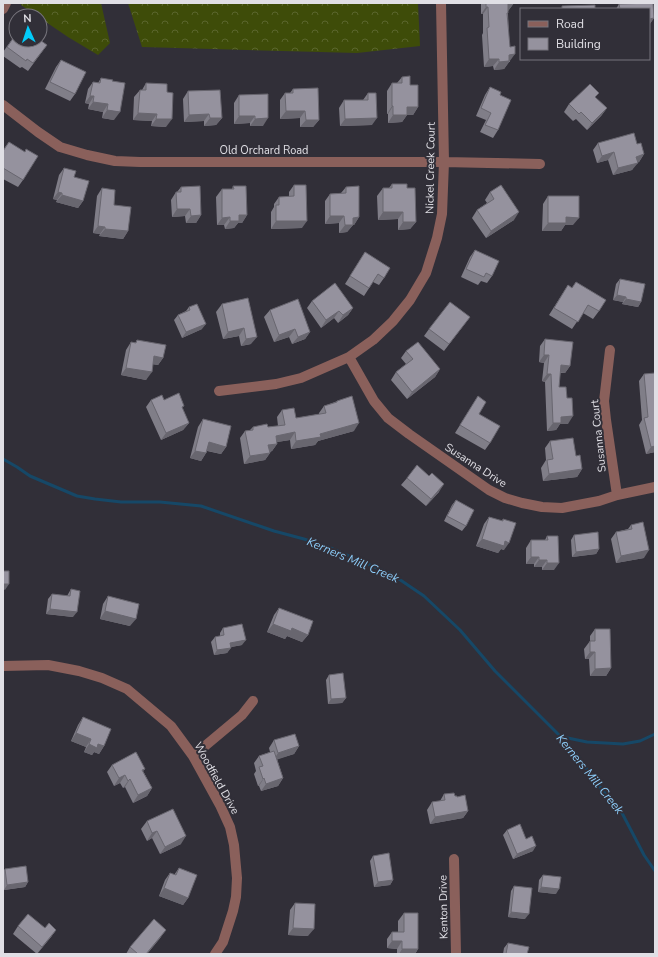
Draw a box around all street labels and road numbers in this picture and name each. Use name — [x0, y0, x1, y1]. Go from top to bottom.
street label: Nickel Creek Court — [422, 122, 439, 214]
street label: Old Orchard Road — [219, 143, 309, 158]
street label: Susanna Court — [587, 399, 610, 473]
street label: Susanna Drive — [442, 440, 510, 491]
street label: Woodfield Drive — [190, 739, 243, 817]
street label: Kenton Drive — [435, 875, 452, 939]

